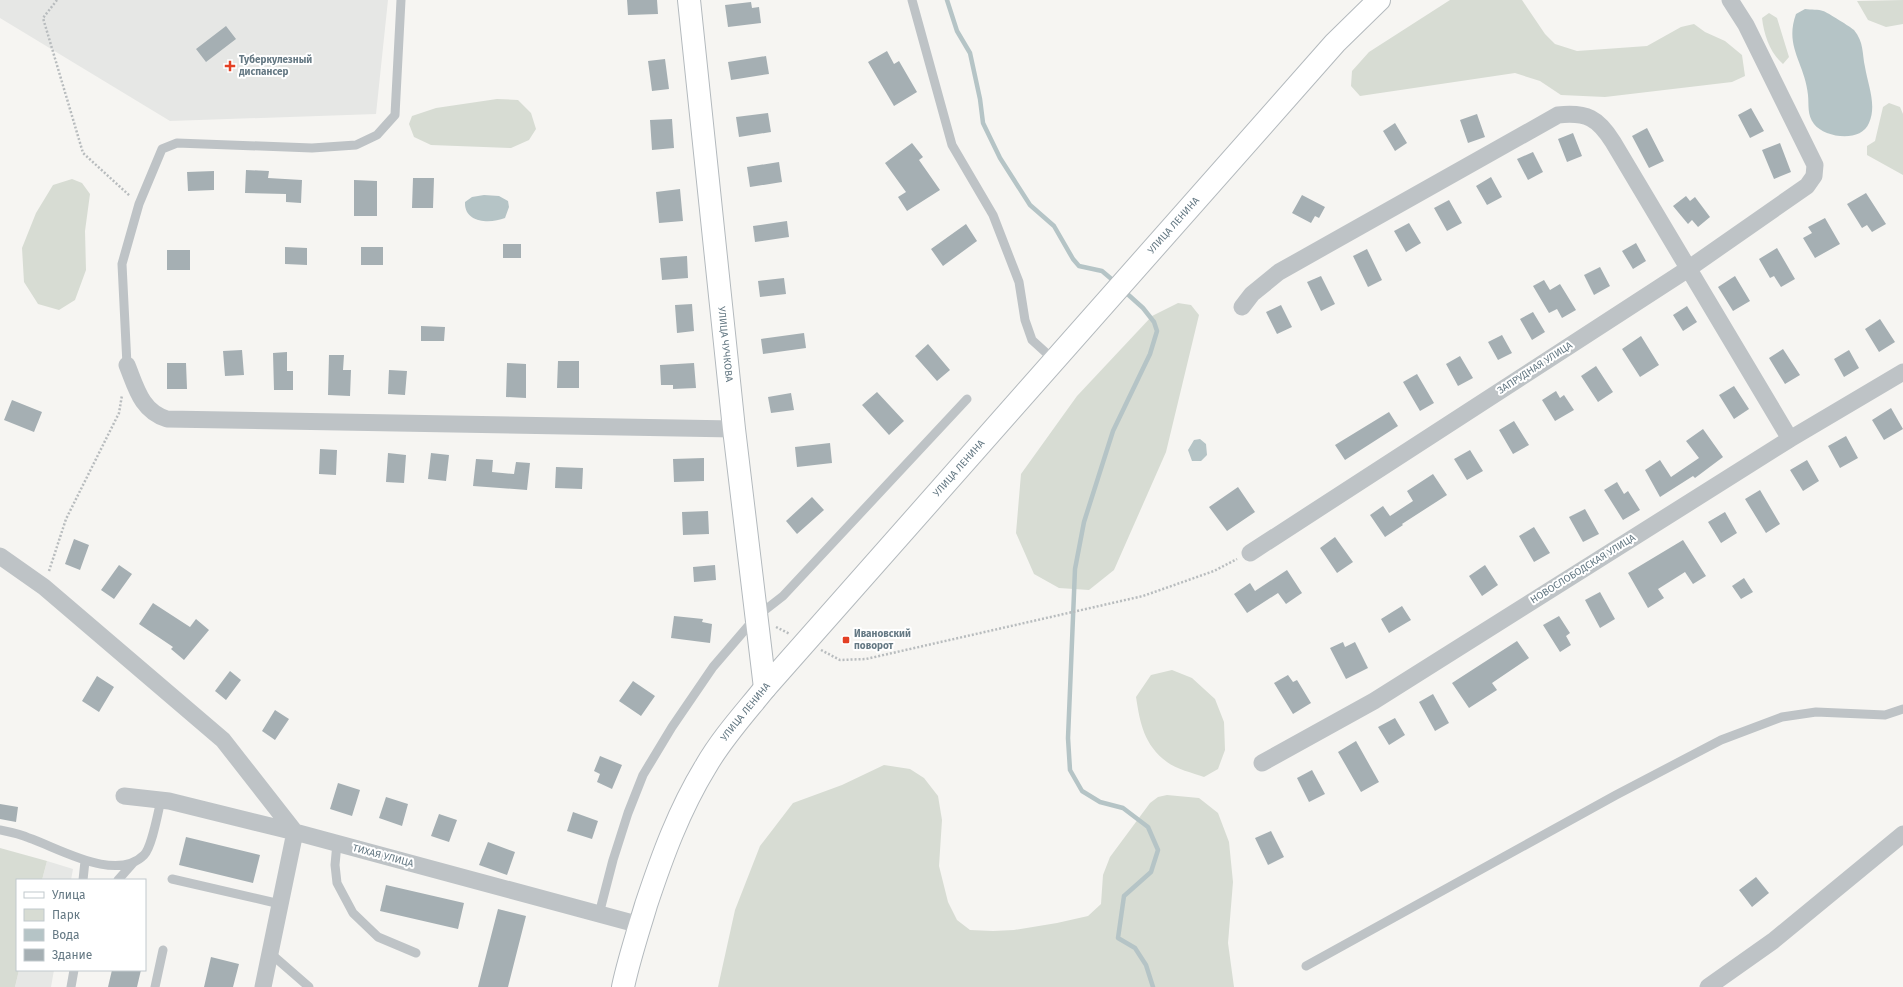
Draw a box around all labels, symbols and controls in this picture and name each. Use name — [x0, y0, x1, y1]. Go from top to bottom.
place label: Туберкулезный диспансер — [239, 54, 312, 78]
marker: Туберкулезный диспансер — [224, 60, 236, 72]
street label: УЛИЦА ЛЕНИНА — [1145, 194, 1202, 256]
street label: УЛИЦА ЧУЧКОВА — [715, 306, 735, 383]
street label: ЗАПРУДНАЯ УЛИЦА — [1495, 339, 1575, 397]
street label: УЛИЦА ЛЕНИНА — [931, 437, 988, 499]
street label: НОВОСЛОБОДСКАЯ УЛИЦА — [1528, 532, 1638, 606]
place label: Ивановский поворот — [854, 628, 911, 652]
marker: Ивановский поворот — [841, 635, 851, 645]
street label: УЛИЦА ЛЕНИНА — [718, 680, 773, 744]
street label: ТИХАЯ УЛИЦА — [351, 842, 415, 870]
legend — [16, 879, 146, 971]
text: Улица — [52, 888, 86, 902]
text: Парк — [52, 908, 81, 922]
text: Вода — [52, 928, 79, 942]
text: Здание — [52, 948, 92, 962]

